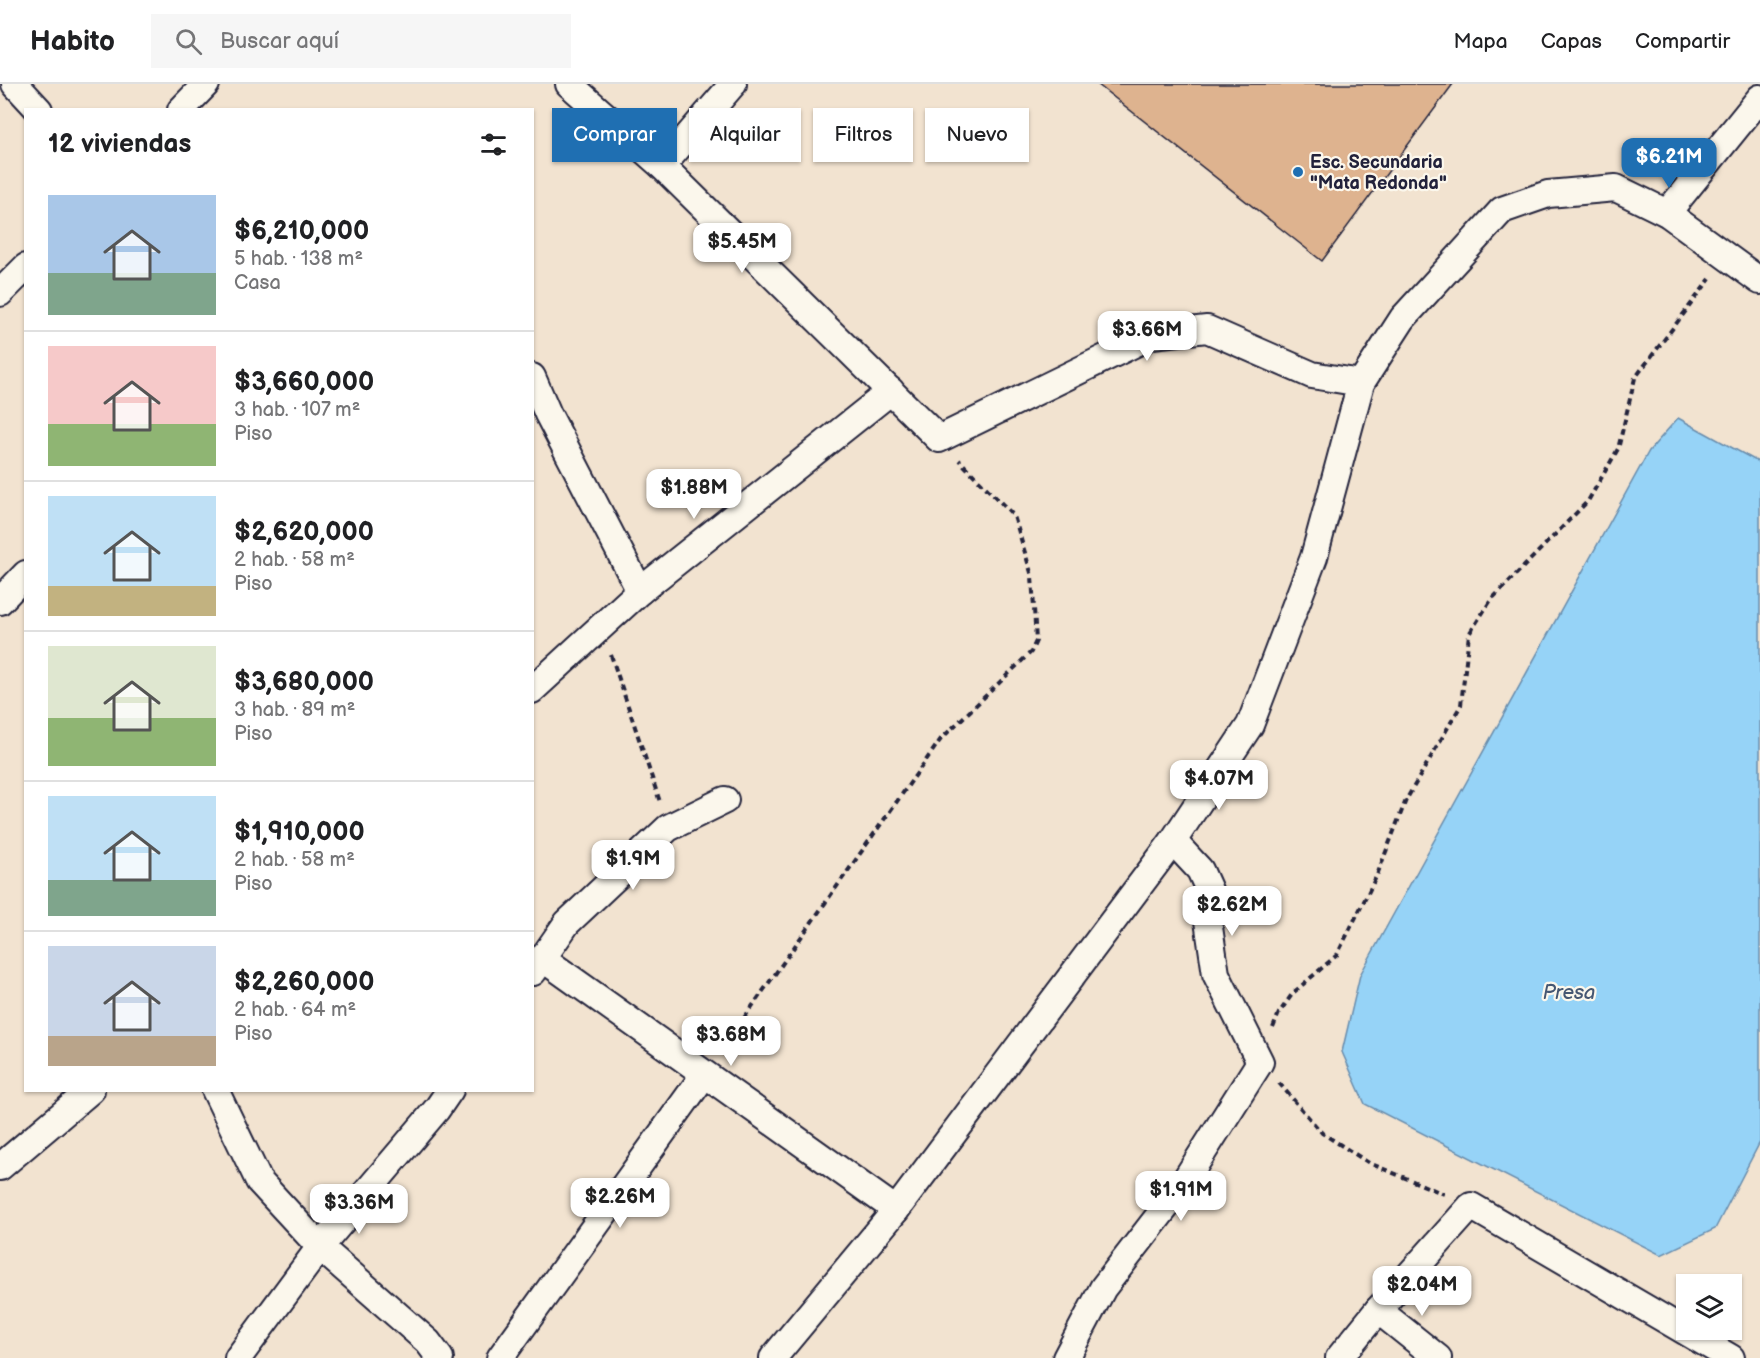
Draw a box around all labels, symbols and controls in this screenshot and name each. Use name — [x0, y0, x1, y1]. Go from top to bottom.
search box — [151, 14, 571, 68]
text: Habito — [30, 25, 115, 58]
icon: search — [172, 25, 205, 58]
text: Buscar aquí — [220, 28, 339, 55]
text: Mapa — [1454, 29, 1508, 54]
text: Capas — [1541, 29, 1602, 54]
text: Compartir — [1635, 29, 1730, 54]
chip: Comprar — [552, 108, 677, 162]
chip: Alquilar — [689, 108, 801, 162]
chip: Filtros — [813, 108, 913, 162]
chip: Nuevo — [925, 108, 1029, 162]
icon: filters — [477, 128, 510, 161]
text: 12 viviendas — [48, 129, 191, 160]
pin: $6.21M — [1620, 138, 1718, 189]
text: $6.21M — [1636, 145, 1702, 169]
place label: Esc. Secundaria "Mata Redonda" — [1310, 152, 1447, 194]
marker: Esc. Secundaria "Mata Redonda" — [1291, 165, 1305, 179]
text: $6,210,000 — [234, 216, 369, 247]
icon: home — [96, 219, 168, 291]
pin: $5.45M — [693, 223, 791, 274]
text: $5.45M — [707, 230, 777, 254]
text: 5 hab. · 138 m² — [234, 247, 363, 271]
text: Casa — [234, 271, 281, 295]
pin: $3.66M — [1098, 311, 1196, 362]
text: $3.66M — [1112, 318, 1182, 342]
text: $3,660,000 — [234, 367, 374, 398]
icon: home — [96, 370, 168, 442]
text: 3 hab. · 107 m² — [234, 398, 360, 422]
text: Piso — [234, 422, 273, 446]
pin: $1.88M — [645, 469, 743, 520]
text: $1.88M — [660, 476, 728, 500]
text: $2,620,000 — [234, 517, 374, 548]
icon: home — [96, 520, 168, 592]
text: 2 hab. · 58 m² — [234, 548, 355, 572]
text: Piso — [234, 572, 273, 596]
text: $3,680,000 — [234, 667, 374, 698]
icon: home — [96, 670, 168, 742]
text: 3 hab. · 89 m² — [234, 698, 355, 722]
text: Piso — [234, 722, 273, 746]
pin: $4.07M — [1170, 760, 1268, 811]
text: $4.07M — [1184, 767, 1254, 791]
text: $1,910,000 — [234, 817, 365, 848]
icon: home — [96, 820, 168, 892]
pin: $1.9M — [591, 840, 675, 891]
text: $1.9M — [606, 847, 660, 871]
text: 2 hab. · 58 m² — [234, 848, 355, 872]
text: Piso — [234, 872, 273, 896]
pin: $2.62M — [1183, 886, 1281, 937]
text: $2.62M — [1197, 893, 1267, 917]
text: $2,260,000 — [234, 967, 374, 998]
icon: home — [96, 970, 168, 1042]
water label: Presa — [1543, 981, 1595, 1005]
text: 2 hab. · 64 m² — [234, 998, 356, 1022]
pin: $3.68M — [682, 1016, 780, 1067]
text: Piso — [234, 1022, 273, 1046]
text: $3.68M — [696, 1023, 766, 1047]
pin: $1.91M — [1132, 1171, 1230, 1222]
pin: $2.26M — [571, 1178, 669, 1229]
text: $1.91M — [1149, 1178, 1213, 1202]
pin: $3.36M — [310, 1184, 408, 1235]
text: $2.26M — [585, 1185, 655, 1209]
text: $3.36M — [324, 1191, 394, 1215]
pin: $2.04M — [1373, 1266, 1471, 1317]
text: $2.04M — [1386, 1273, 1458, 1297]
map controls — [1676, 1274, 1742, 1340]
button: layers — [1676, 1274, 1742, 1340]

